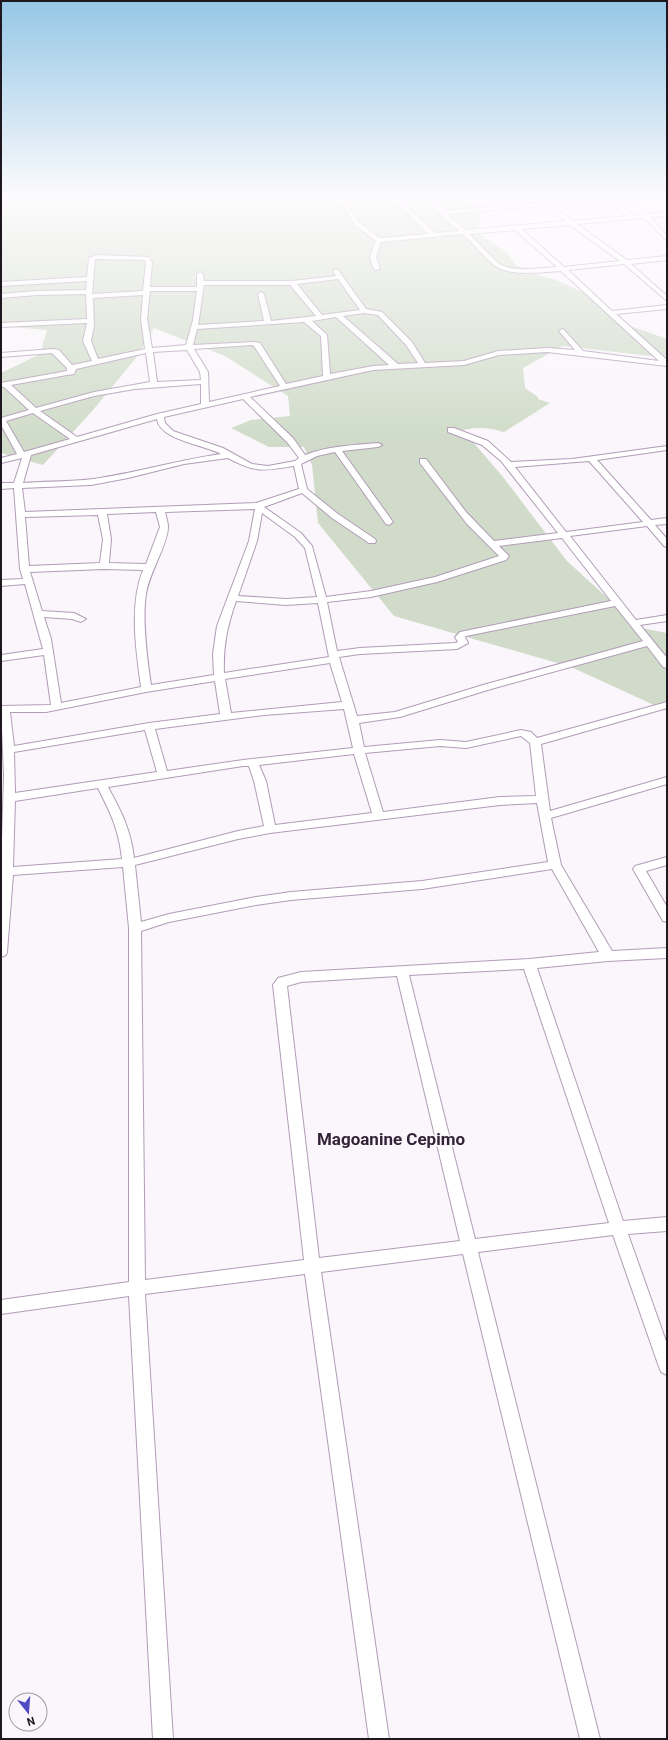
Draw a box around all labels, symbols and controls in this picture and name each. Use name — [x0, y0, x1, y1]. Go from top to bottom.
district label: Magoanine Cepimo — [317, 1129, 465, 1149]
north arrow — [8, 1692, 48, 1732]
text: N — [25, 1714, 36, 1729]

